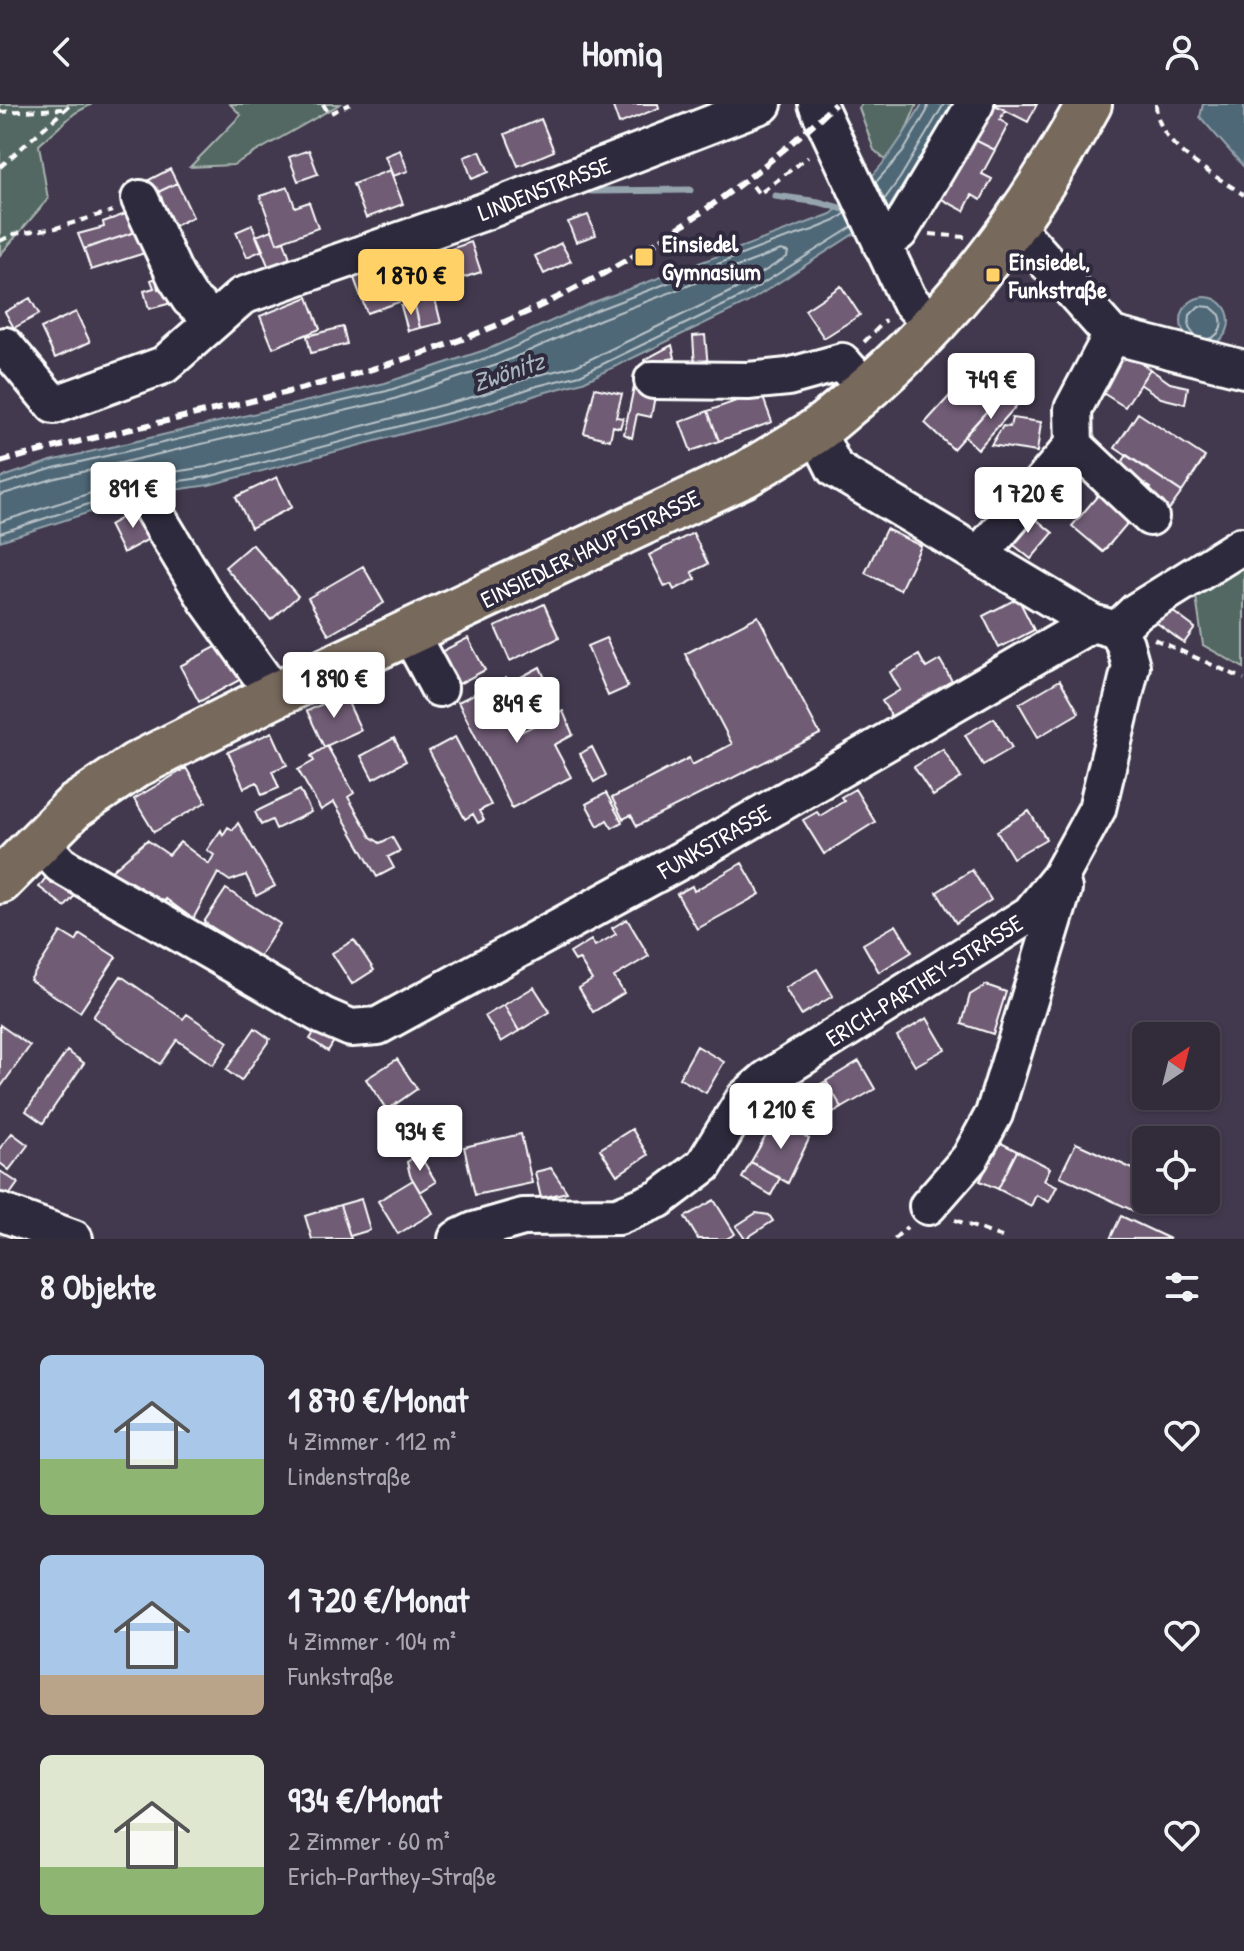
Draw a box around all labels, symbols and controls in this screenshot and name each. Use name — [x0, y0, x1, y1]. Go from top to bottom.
text: Homiq — [582, 28, 662, 77]
icon: back — [40, 30, 84, 74]
icon: person — [1160, 30, 1204, 74]
street label: LINDENSTRASSE — [473, 148, 615, 228]
place label: Einsiedel Gymnasium — [662, 227, 761, 288]
place label: Einsiedel, Funkstraße — [1008, 245, 1107, 306]
marker: Einsiedel Gymnasium — [633, 246, 655, 268]
pin: 1 870 € — [337, 249, 485, 317]
text: 1 870 € — [376, 257, 446, 292]
marker: Einsiedel, Funkstraße — [984, 266, 1002, 284]
water label: Zwönitz — [468, 342, 550, 399]
pin: 749 € — [935, 353, 1047, 421]
text: 749 € — [966, 361, 1016, 396]
pin: 891 € — [77, 462, 189, 530]
pin: 1 720 € — [954, 467, 1102, 535]
text: 891 € — [109, 470, 157, 505]
text: 1 720 € — [993, 475, 1063, 510]
street label: EINSIEDLER HAUPTSTRASSE — [475, 481, 705, 615]
pin: 1 890 € — [260, 652, 408, 720]
text: 1 890 € — [301, 660, 367, 695]
pin: 849 € — [461, 677, 573, 745]
text: 849 € — [492, 685, 542, 720]
street label: FUNKSTRASSE — [651, 796, 776, 887]
street label: ERICH-PARTHEY-STRASSE — [820, 906, 1029, 1054]
north arrow — [1132, 1022, 1220, 1110]
map controls — [1132, 1022, 1220, 1214]
pin: 1 210 € — [707, 1083, 855, 1151]
text: 1 210 € — [747, 1091, 815, 1126]
pin: 934 € — [364, 1105, 476, 1173]
text: 934 € — [395, 1113, 445, 1148]
button: locate — [1132, 1126, 1220, 1214]
text: 8 Objekte — [40, 1264, 156, 1310]
icon: filters — [1160, 1265, 1204, 1309]
text: 1 870 €/Monat — [288, 1377, 468, 1423]
icon: home — [104, 1387, 200, 1483]
icon: heart — [1160, 1413, 1204, 1457]
text: 4 Zimmer · 112 m² — [288, 1423, 456, 1458]
text: Lindenstraße — [288, 1458, 411, 1493]
text: 1 720 €/Monat — [288, 1577, 469, 1623]
icon: home — [104, 1587, 200, 1683]
icon: heart — [1160, 1613, 1204, 1657]
text: 4 Zimmer · 104 m² — [288, 1623, 456, 1658]
text: Funkstraße — [288, 1658, 394, 1693]
text: 934 €/Monat — [288, 1777, 441, 1823]
icon: home — [104, 1787, 200, 1883]
icon: heart — [1160, 1813, 1204, 1857]
text: 2 Zimmer · 60 m² — [288, 1823, 450, 1858]
text: Erich-Parthey-Straße — [288, 1858, 496, 1893]

